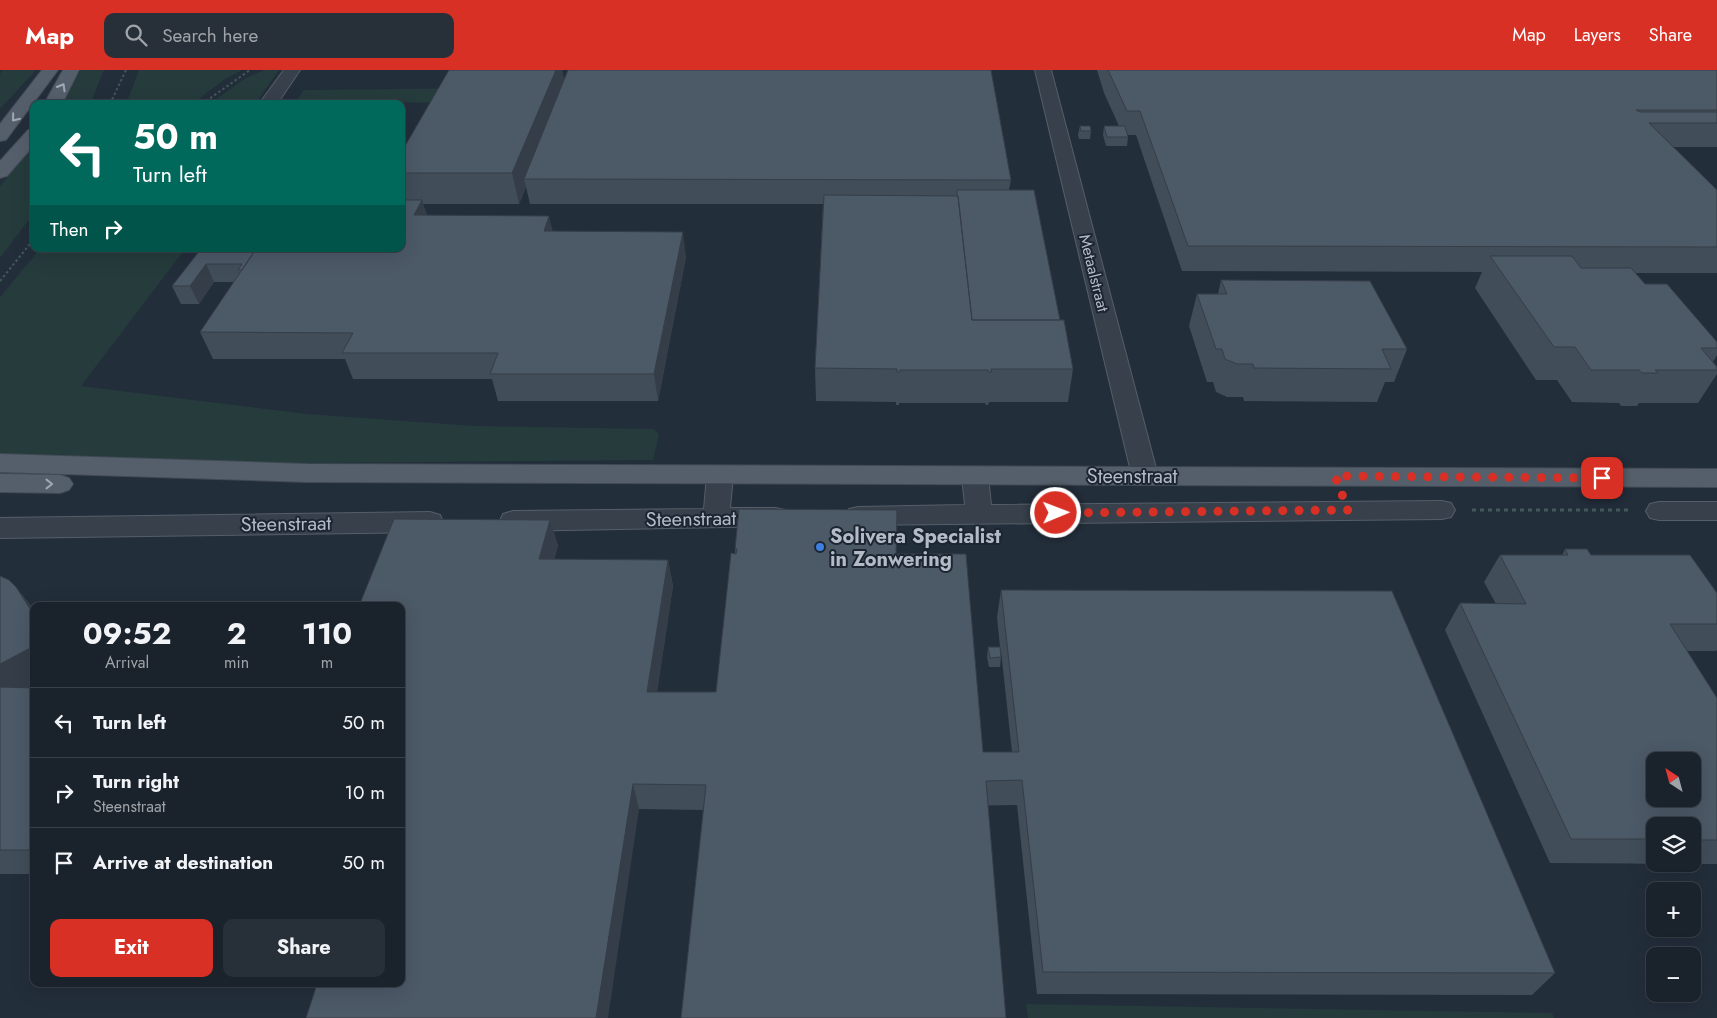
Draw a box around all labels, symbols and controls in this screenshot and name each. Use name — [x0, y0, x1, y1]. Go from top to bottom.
search box — [104, 13, 454, 58]
text: Map — [25, 18, 74, 53]
icon: search — [122, 21, 150, 49]
text: Search here — [162, 22, 258, 49]
text: Map — [1512, 22, 1546, 48]
text: Layers — [1574, 22, 1621, 48]
text: Share — [1649, 22, 1692, 48]
one-way arrow — [56, 84, 66, 93]
one-way arrow — [12, 112, 21, 121]
text: 50 m — [133, 112, 218, 162]
icon: left — [50, 120, 115, 185]
text: Turn left — [133, 158, 207, 190]
icon: right — [99, 215, 127, 243]
text: Then — [50, 216, 89, 243]
street label: Metaalstraat — [1073, 232, 1115, 314]
pin — [1581, 457, 1623, 499]
street label: Steenstraat — [1087, 462, 1178, 491]
icon: arrive — [1588, 464, 1616, 492]
one-way arrow — [45, 478, 53, 489]
position arrow — [1029, 486, 1081, 538]
street label: Steenstraat — [645, 504, 737, 534]
street label: Steenstraat — [240, 509, 332, 539]
place label: Solivera Specialist in Zonwering — [830, 522, 1001, 574]
marker: Solivera Specialist in Zonwering — [814, 541, 826, 553]
text: 09:52 — [83, 612, 171, 655]
text: 2 — [227, 612, 246, 655]
text: 110 — [302, 612, 352, 655]
text: Arrival — [105, 651, 149, 674]
text: min — [224, 651, 249, 674]
text: m — [321, 651, 333, 674]
icon: left — [50, 709, 78, 737]
text: Turn left — [93, 709, 166, 736]
text: 50 m — [342, 709, 385, 736]
north arrow — [1646, 752, 1701, 808]
map controls — [1646, 752, 1701, 1002]
text: Turn right — [93, 768, 179, 795]
icon: right — [50, 779, 78, 807]
text: 10 m — [345, 779, 385, 806]
text: Steenstraat — [93, 795, 166, 818]
button: layers — [1646, 817, 1701, 872]
icon: arrive — [50, 849, 78, 877]
text: Arrive at destination — [93, 849, 273, 876]
text: 50 m — [342, 849, 385, 876]
button: + — [1646, 882, 1701, 937]
button: Exit — [50, 919, 213, 977]
button: Share — [223, 919, 385, 977]
button: − — [1646, 947, 1701, 1002]

